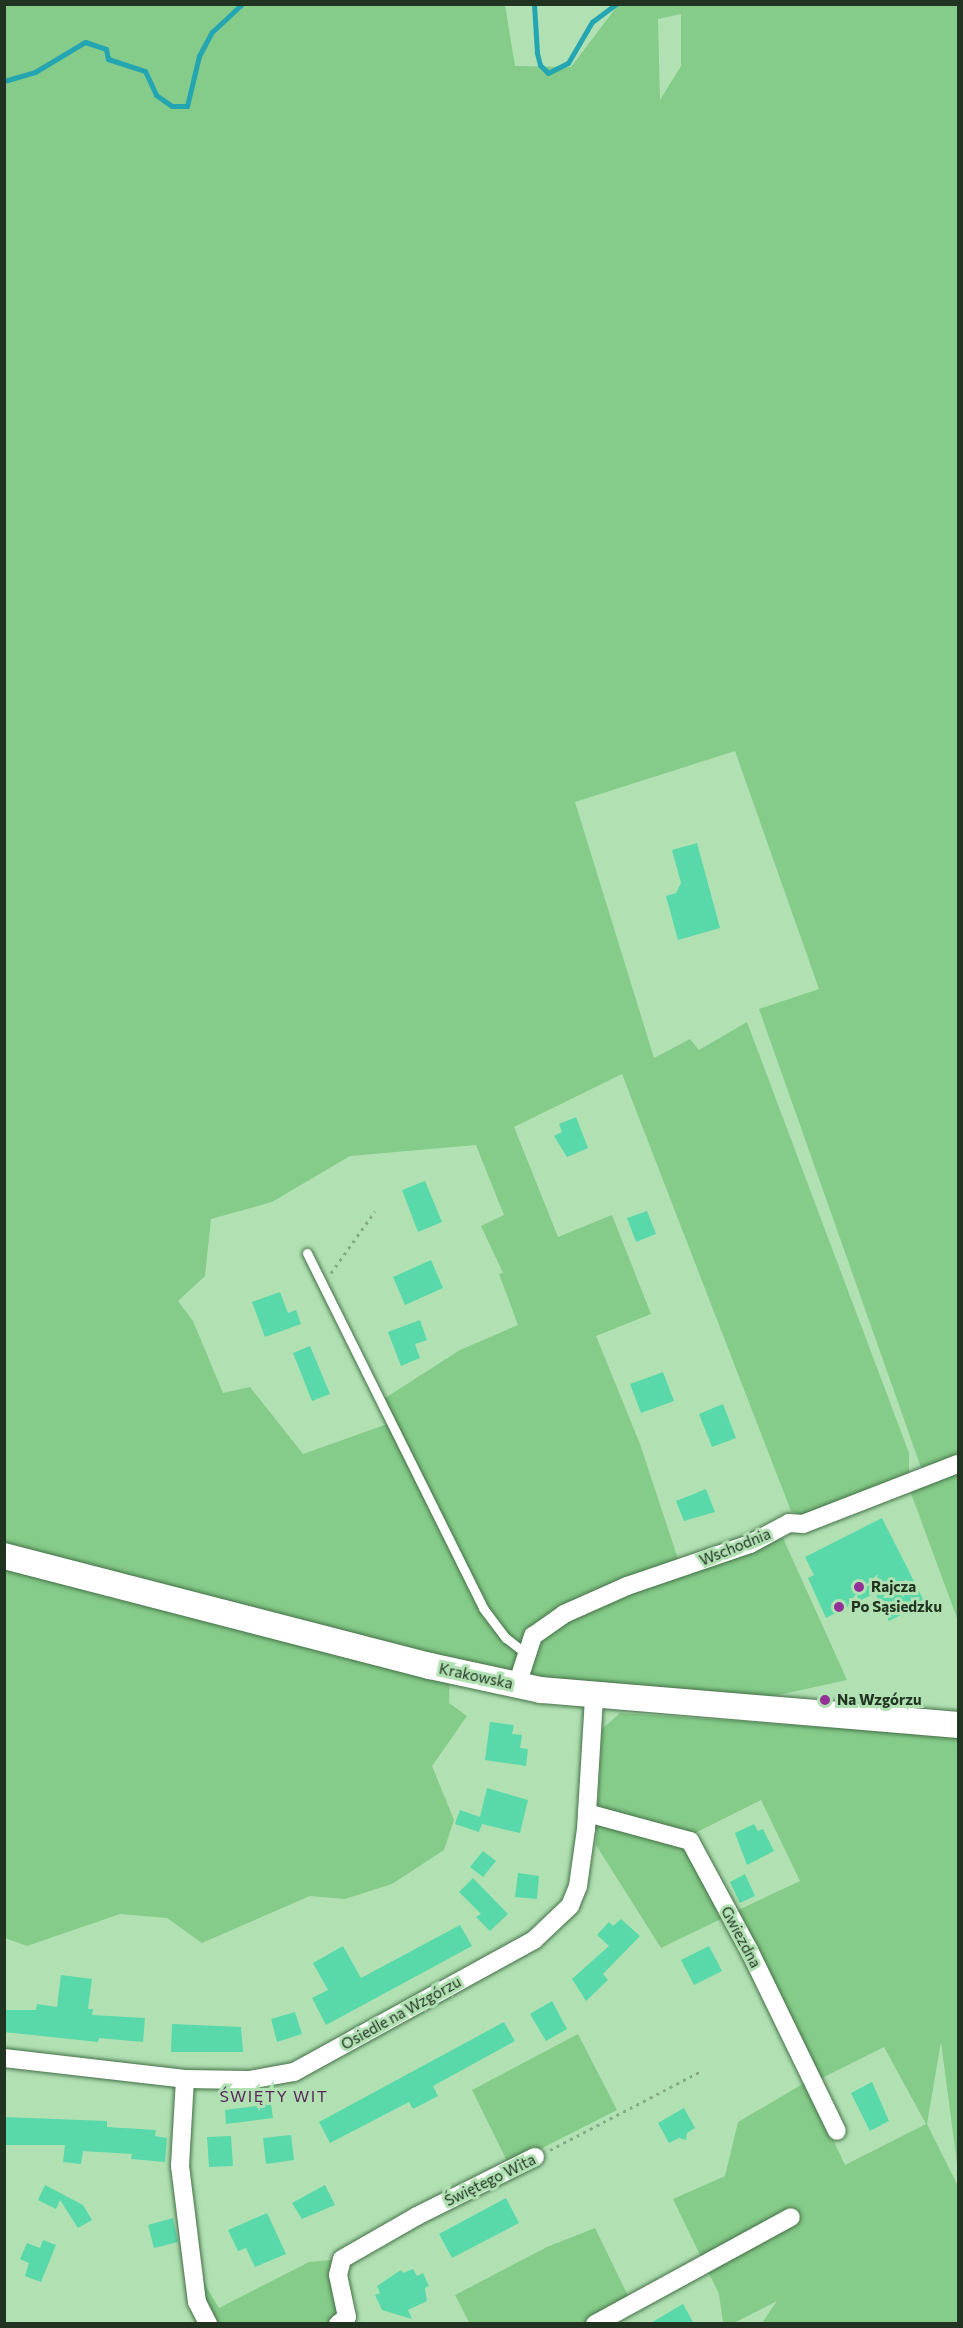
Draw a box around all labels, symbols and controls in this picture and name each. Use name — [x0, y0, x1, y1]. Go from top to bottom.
street label: Wschodnia — [697, 1525, 773, 1569]
place label: Rajcza — [871, 1578, 916, 1596]
marker: Rajcza — [852, 1580, 866, 1594]
place label: Po Sąsiedzku — [851, 1598, 942, 1616]
marker: Po Sąsiedzku — [832, 1600, 846, 1614]
street label: Krakowska — [437, 1659, 515, 1693]
place label: Na Wzgórzu — [837, 1691, 922, 1709]
marker: Na Wzgórzu — [818, 1693, 832, 1707]
street label: Gwiezdna — [717, 1903, 765, 1971]
street label: Osiedle na Wzgórzu — [338, 1973, 464, 2053]
district label: ŚWIĘTY WIT — [219, 2086, 329, 2106]
street label: Świętego Wita — [442, 2150, 538, 2210]

